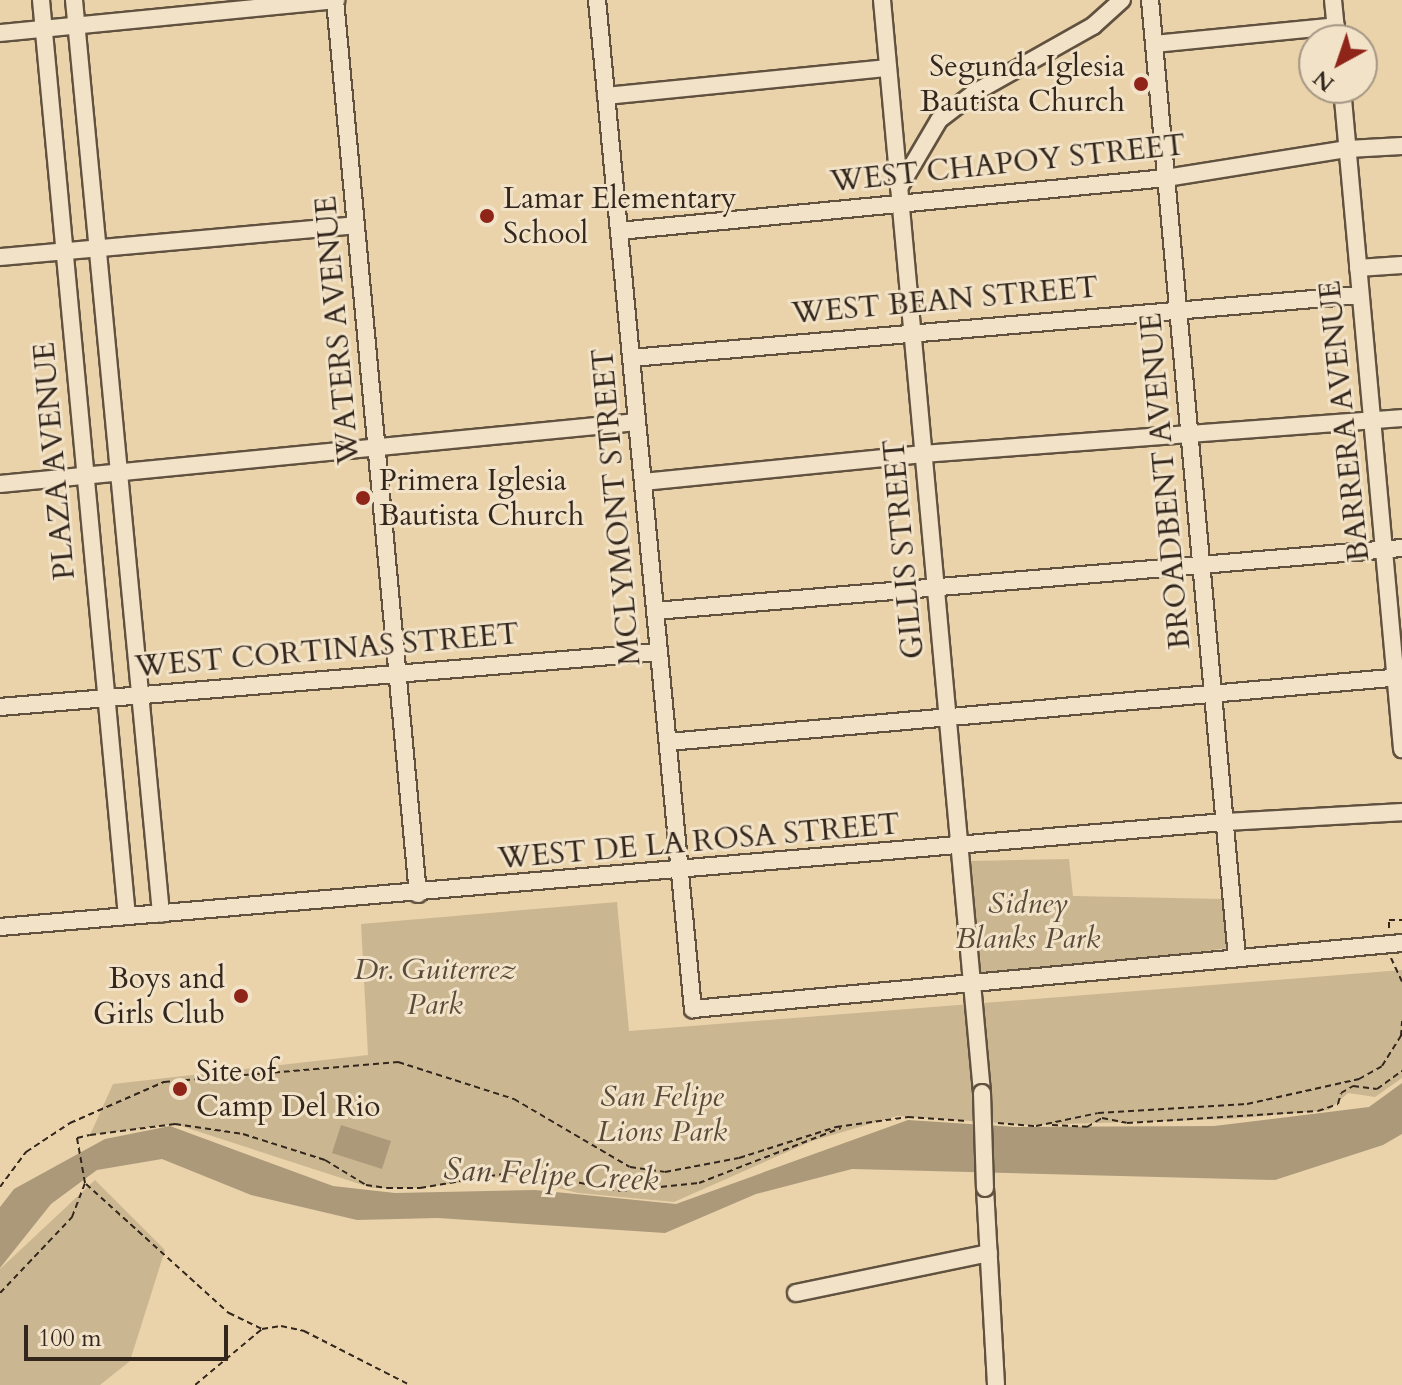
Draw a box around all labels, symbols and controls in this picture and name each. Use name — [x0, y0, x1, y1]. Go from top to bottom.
north arrow — [1298, 24, 1378, 104]
place label: Segunda Iglesia Bautista Church — [920, 49, 1125, 120]
text: N — [1307, 63, 1341, 98]
marker: Segunda Iglesia Bautista Church — [1132, 75, 1150, 93]
street label: WEST CHAPOY STREET — [829, 127, 1187, 201]
place label: Lamar Elementary School — [503, 181, 736, 252]
street label: WATERS AVENUE — [308, 194, 368, 466]
marker: Lamar Elementary School — [478, 207, 496, 225]
street label: WEST BEAN STREET — [790, 270, 1100, 332]
street label: BARRERA AVENUE — [1312, 279, 1378, 563]
street label: BROADBENT AVENUE — [1133, 311, 1199, 651]
street label: PLAZA AVENUE — [27, 341, 83, 581]
street label: MCLYMONT STREET — [585, 347, 649, 667]
street label: GILLIS STREET — [876, 438, 932, 660]
place label: Primera Iglesia Bautista Church — [379, 463, 584, 534]
marker: Primera Iglesia Bautista Church — [354, 489, 372, 507]
street label: WEST CORTINAS STREET — [133, 616, 521, 686]
street label: WEST DE LA ROSA STREET — [497, 806, 901, 878]
park label: Sidney Blanks Park — [956, 886, 1100, 956]
park label: Dr. Guiterrez Park — [354, 952, 516, 1022]
place label: Boys and Girls Club — [93, 961, 225, 1032]
marker: Boys and Girls Club — [232, 987, 250, 1005]
place label: Site of Camp Del Rio — [196, 1054, 380, 1124]
park label: San Felipe Lions Park — [597, 1079, 727, 1150]
marker: Site of Camp Del Rio — [171, 1080, 189, 1098]
water label: San Felipe Creek — [443, 1150, 659, 1200]
scale bar — [28, 1309, 232, 1359]
text: 100 m — [38, 1322, 102, 1355]

